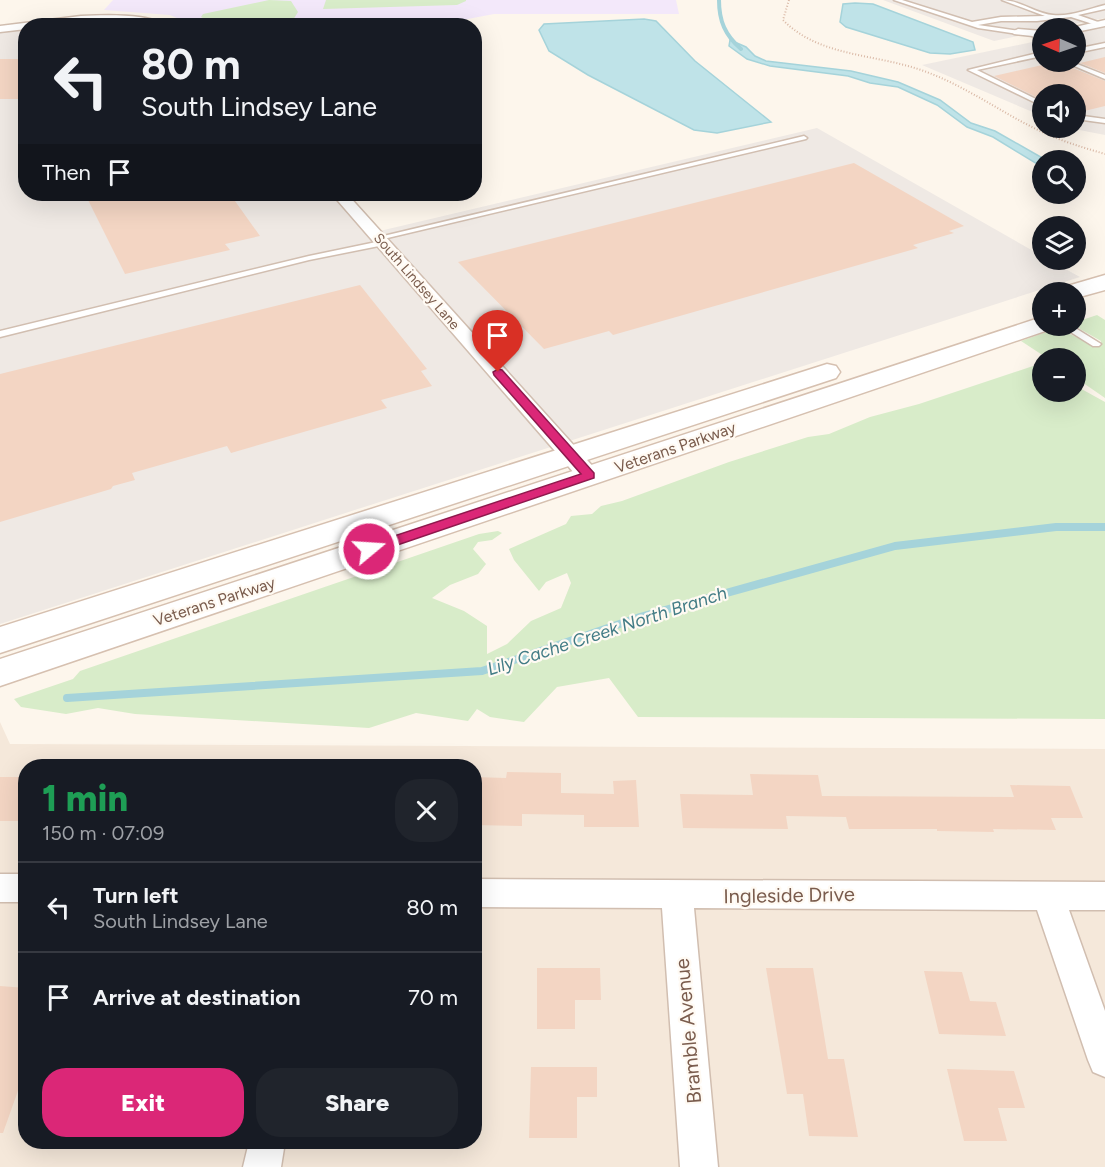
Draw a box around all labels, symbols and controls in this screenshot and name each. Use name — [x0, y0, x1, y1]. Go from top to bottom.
north arrow — [1032, 18, 1086, 72]
map controls — [1032, 18, 1086, 402]
text: 80 m — [141, 39, 241, 90]
icon: left — [42, 42, 120, 120]
button: sound — [1032, 84, 1086, 138]
text: South Lindsey Lane — [141, 90, 377, 123]
button: search — [1032, 150, 1086, 204]
icon: arrive — [103, 156, 136, 189]
text: Then — [42, 159, 91, 186]
button: layers — [1032, 216, 1086, 270]
street label: South Lindsey Lane — [370, 230, 463, 333]
button: + — [1032, 282, 1086, 336]
pin — [472, 310, 523, 372]
icon: arrive — [481, 319, 514, 352]
button: − — [1032, 348, 1086, 402]
street label: Veterans Parkway — [612, 418, 739, 477]
position arrow — [337, 517, 401, 581]
street label: Veterans Parkway — [151, 573, 278, 630]
water label: Lily Cache Creek North Branch — [484, 582, 730, 680]
text: 1 min — [42, 777, 128, 820]
button: close — [395, 779, 458, 842]
text: 150 m · 07:09 — [42, 821, 164, 845]
text: Turn left — [93, 882, 179, 909]
street label: Ingleside Drive — [723, 882, 855, 908]
icon: left — [42, 891, 75, 924]
text: 80 m — [406, 894, 458, 921]
text: South Lindsey Lane — [93, 909, 268, 933]
street label: Bramble Avenue — [670, 957, 706, 1105]
icon: arrive — [42, 981, 75, 1014]
text: Arrive at destination — [93, 984, 301, 1011]
text: 70 m — [408, 984, 458, 1011]
button: Exit — [42, 1068, 244, 1137]
button: Share — [256, 1068, 458, 1137]

